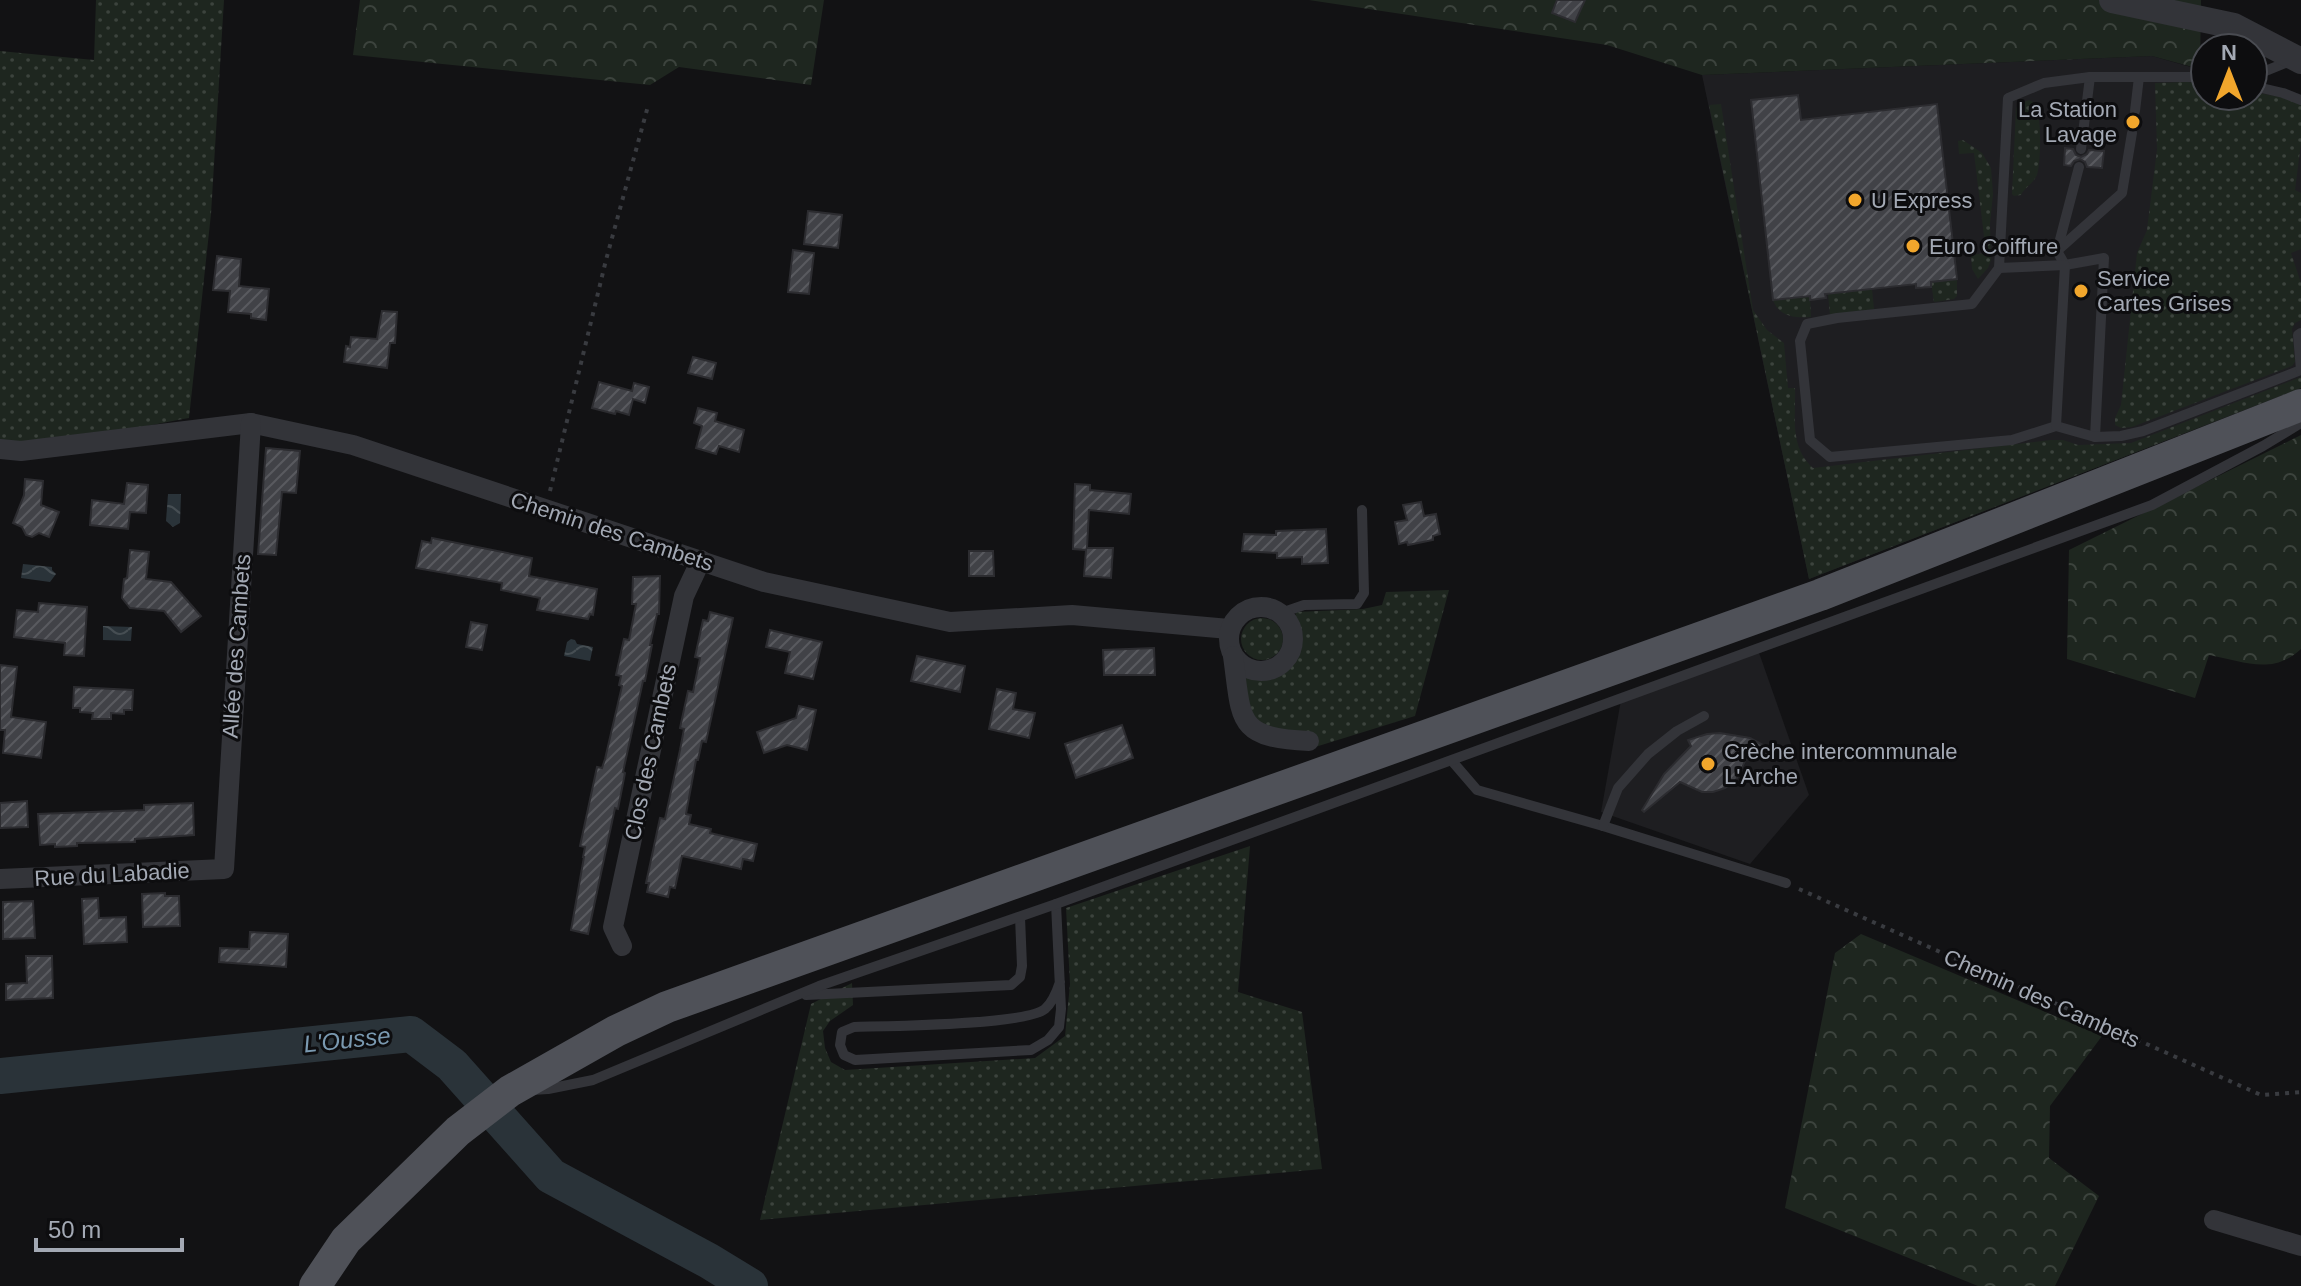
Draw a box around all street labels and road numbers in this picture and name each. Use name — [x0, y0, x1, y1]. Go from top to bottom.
street label: Chemin des Cambets — [507, 487, 716, 576]
street label: Allée des Cambets — [218, 553, 255, 739]
street label: Clos des Cambets — [620, 662, 681, 843]
street label: Rue du Labadie — [34, 858, 190, 891]
street label: Chemin des Cambets — [1940, 944, 2144, 1053]

